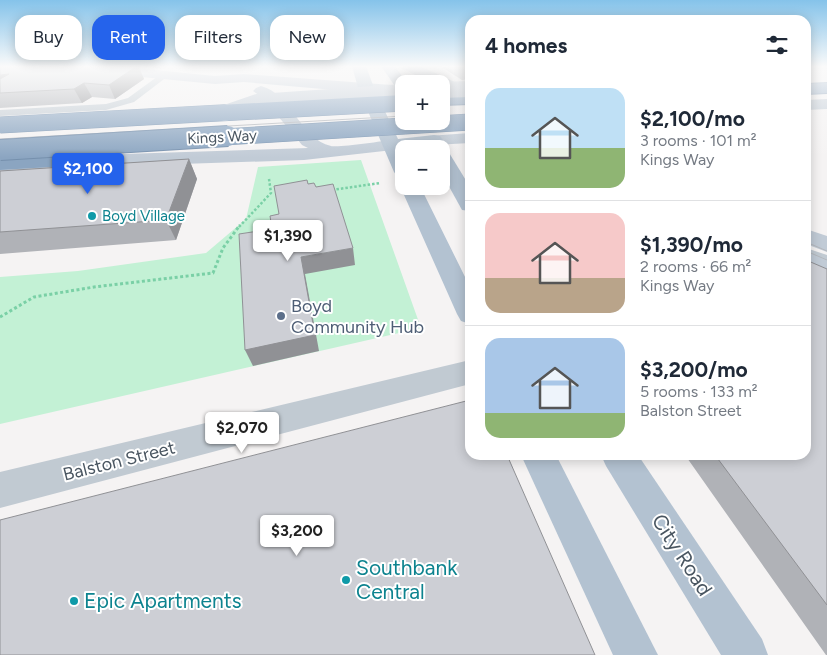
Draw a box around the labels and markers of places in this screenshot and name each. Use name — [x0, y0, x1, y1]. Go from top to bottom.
pin: $2,100 — [47, 152, 129, 195]
place label: Boyd Village — [102, 207, 185, 225]
marker: Boyd Village — [86, 210, 98, 222]
pin: $1,390 — [247, 220, 329, 262]
place label: Boyd Community Hub — [291, 295, 424, 338]
marker: Boyd Community Hub — [275, 310, 287, 322]
pin: $2,070 — [201, 412, 283, 454]
pin: $3,200 — [256, 514, 338, 557]
place label: Southbank Central — [356, 555, 458, 604]
marker: Southbank Central — [340, 574, 352, 586]
place label: Epic Apartments — [84, 588, 241, 613]
marker: Epic Apartments — [68, 595, 80, 607]

